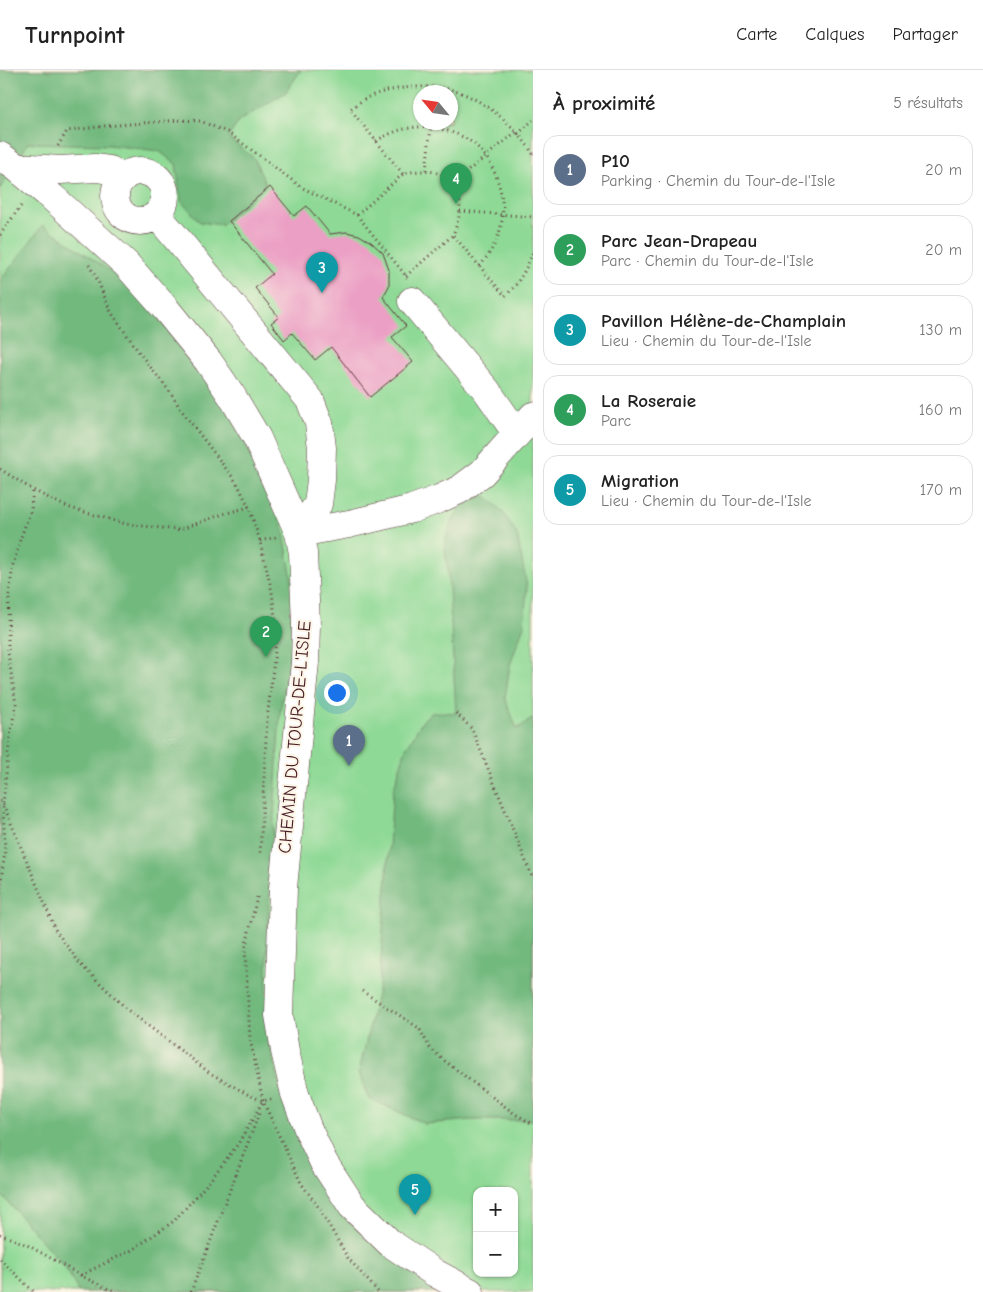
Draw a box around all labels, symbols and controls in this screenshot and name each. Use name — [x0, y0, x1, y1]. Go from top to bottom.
text: Turnpoint — [25, 21, 124, 49]
text: Carte — [736, 24, 777, 45]
text: Calques — [805, 24, 865, 45]
text: Partager — [893, 24, 958, 45]
north arrow — [413, 85, 458, 130]
text: À proximité — [553, 91, 655, 115]
text: 5 résultats — [893, 94, 963, 112]
text: P10 — [601, 150, 630, 172]
text: 1 — [567, 161, 573, 179]
text: 20 m — [925, 161, 962, 179]
pin: 4 — [440, 163, 472, 204]
text: Parking · Chemin du Tour-de-l'Isle — [601, 172, 835, 190]
text: Parc Jean-Drapeau — [601, 230, 757, 252]
text: 2 — [566, 241, 574, 259]
text: 20 m — [925, 241, 962, 259]
pin: 3 — [306, 252, 338, 293]
text: Parc · Chemin du Tour-de-l'Isle — [601, 252, 814, 270]
text: Pavillon Hélène-de-Champlain — [601, 310, 846, 332]
text: 3 — [566, 321, 574, 339]
text: 130 m — [919, 321, 962, 339]
text: Lieu · Chemin du Tour-de-l'Isle — [601, 332, 811, 350]
text: La Roseraie — [601, 390, 696, 412]
text: 4 — [566, 401, 574, 419]
text: 160 m — [919, 401, 962, 419]
text: Parc — [601, 412, 631, 430]
text: Migration — [601, 470, 679, 492]
text: 5 — [566, 481, 574, 499]
text: 170 m — [920, 481, 962, 499]
text: Lieu · Chemin du Tour-de-l'Isle — [601, 492, 811, 510]
pin: 2 — [250, 616, 282, 657]
street label: CHEMIN DU TOUR-DE-L'ISLE — [274, 620, 316, 854]
your location — [324, 680, 350, 706]
pin: 1 — [333, 725, 365, 766]
pin: 5 — [399, 1174, 431, 1215]
map controls — [473, 1187, 518, 1277]
button: + — [473, 1187, 518, 1232]
button: − — [473, 1232, 518, 1277]

